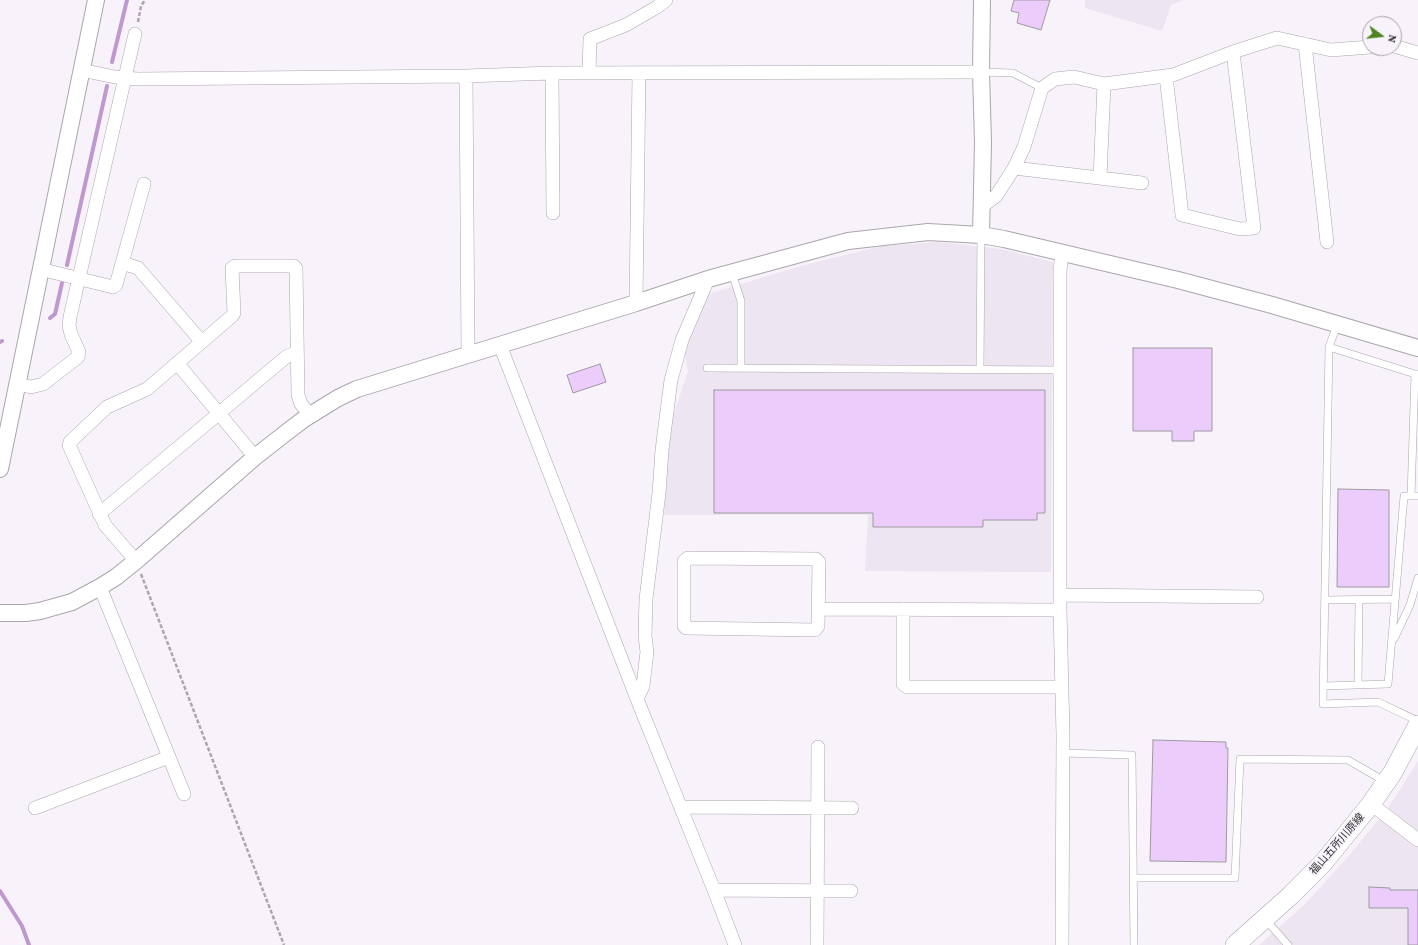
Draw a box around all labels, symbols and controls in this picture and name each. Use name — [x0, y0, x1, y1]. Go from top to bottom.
north arrow — [1362, 16, 1402, 56]
text: N — [1386, 34, 1399, 44]
street label: 福山五所川原線 — [1307, 811, 1367, 877]

